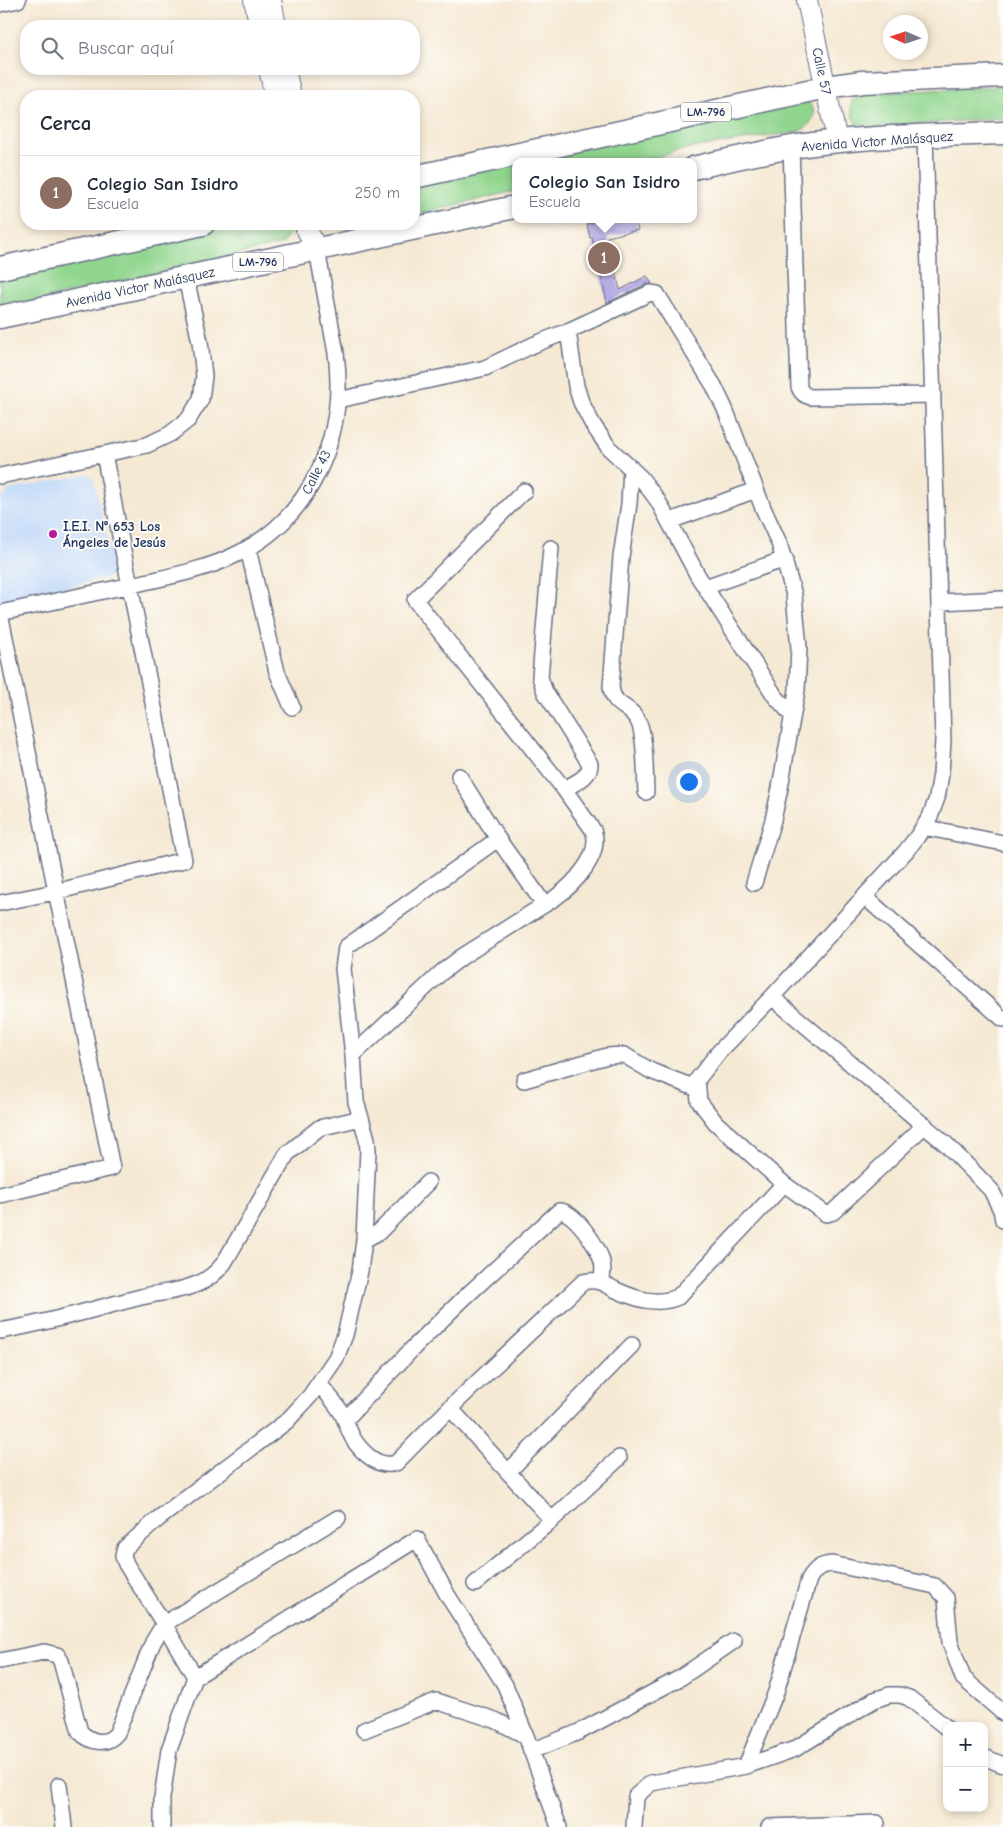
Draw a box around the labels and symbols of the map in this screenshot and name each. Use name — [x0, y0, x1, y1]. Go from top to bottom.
north arrow — [883, 15, 928, 60]
street label: Calle 57 — [808, 46, 835, 97]
road number: LM-796 — [681, 102, 731, 121]
street label: Avenida Victor Malásquez — [801, 128, 954, 155]
pin: 1 — [588, 239, 620, 277]
road number: LM-796 — [233, 252, 283, 272]
street label: Avenida Victor Malásquez — [64, 263, 216, 312]
street label: Calle 43 — [298, 447, 335, 497]
place label: I.E.I. N° 653 Los Ángeles de Jesús — [63, 518, 166, 551]
marker: I.E.I. N° 653 Los Ángeles de Jesús — [47, 528, 59, 540]
your location — [676, 769, 702, 795]

